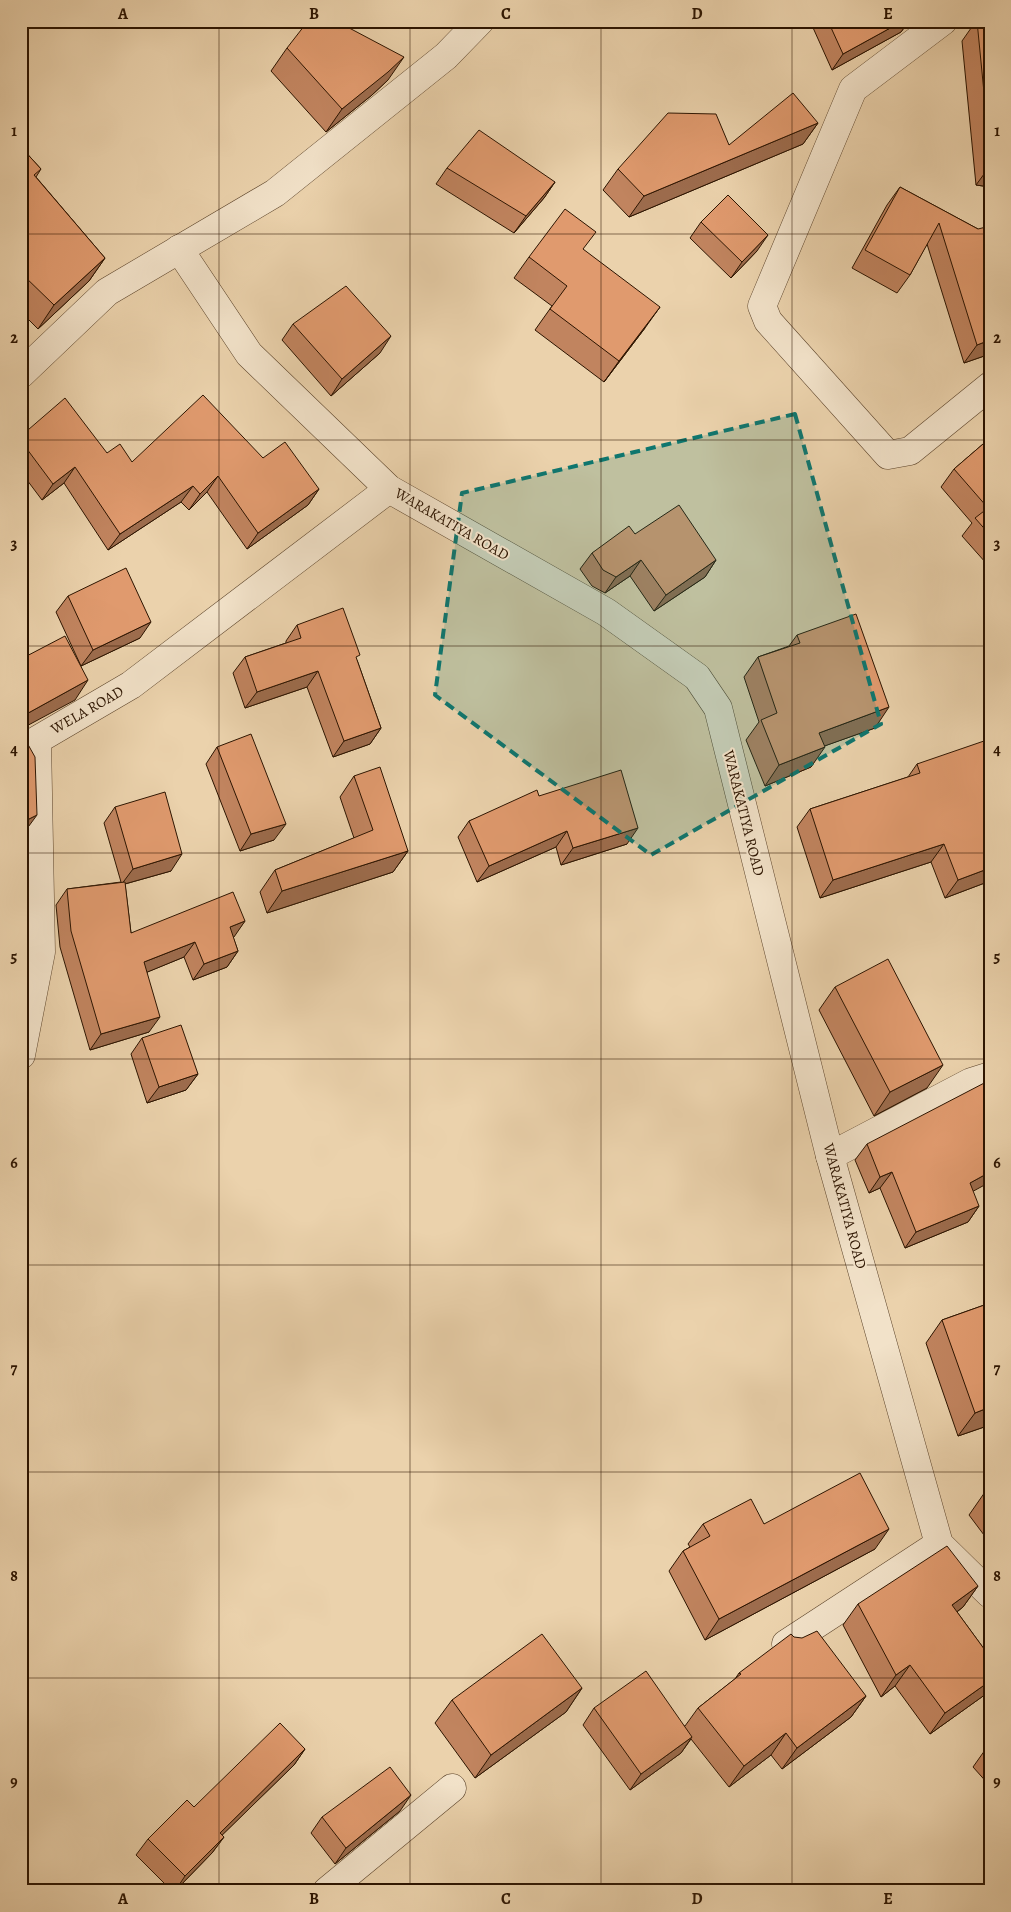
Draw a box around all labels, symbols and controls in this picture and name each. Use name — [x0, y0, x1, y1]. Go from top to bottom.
text: A — [117, 3, 129, 25]
text: B — [309, 3, 319, 25]
text: C — [501, 3, 511, 25]
text: D — [691, 3, 703, 25]
text: E — [883, 3, 893, 25]
text: 1 — [11, 120, 17, 142]
text: 1 — [994, 120, 1000, 142]
text: 2 — [10, 327, 18, 349]
text: 2 — [993, 327, 1001, 349]
street label: WARAKATIYA ROAD — [390, 483, 513, 565]
text: 3 — [11, 533, 18, 555]
text: 3 — [994, 533, 1001, 555]
street label: WELA ROAD — [46, 681, 127, 739]
text: 4 — [10, 739, 18, 761]
text: 4 — [993, 739, 1001, 761]
street label: WARAKATIYA ROAD — [718, 747, 769, 878]
text: 5 — [11, 946, 18, 968]
text: 5 — [994, 946, 1001, 968]
street label: WARAKATIYA ROAD — [818, 1140, 871, 1271]
text: 6 — [10, 1152, 18, 1174]
text: 6 — [993, 1152, 1001, 1174]
text: 7 — [11, 1358, 18, 1380]
text: 7 — [994, 1358, 1001, 1380]
text: 8 — [10, 1565, 18, 1587]
text: 8 — [993, 1565, 1001, 1587]
text: 9 — [10, 1771, 18, 1793]
text: 9 — [993, 1771, 1001, 1793]
text: A — [117, 1888, 129, 1910]
text: B — [309, 1888, 319, 1910]
text: C — [501, 1888, 511, 1910]
text: D — [691, 1888, 703, 1910]
text: E — [883, 1888, 893, 1910]

